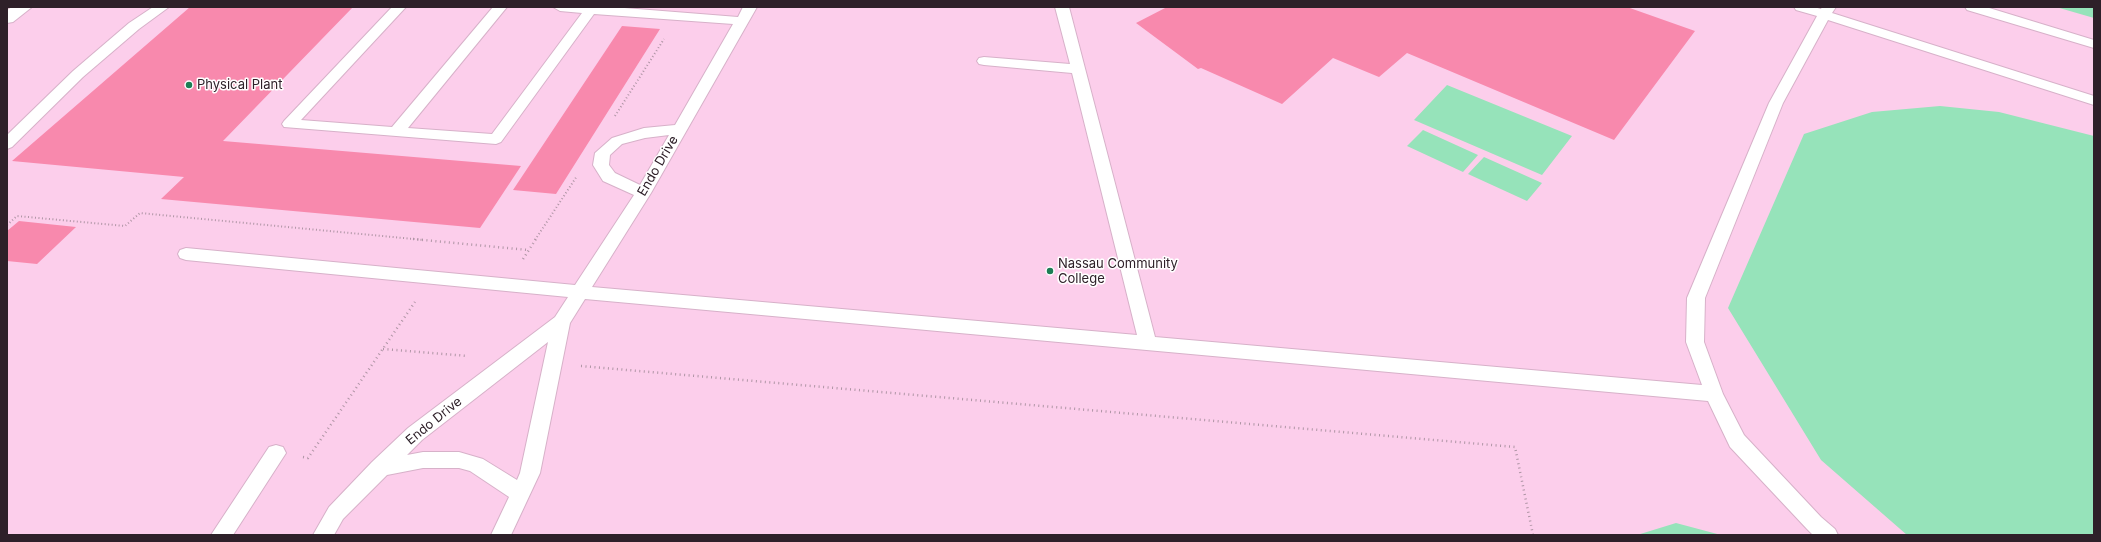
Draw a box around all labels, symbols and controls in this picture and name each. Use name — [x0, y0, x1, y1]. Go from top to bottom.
place label: Physical Plant — [197, 77, 282, 93]
marker: Physical Plant — [184, 80, 194, 90]
street label: Endo Drive — [634, 133, 682, 199]
place label: Nassau Community College — [1058, 256, 1178, 287]
marker: Nassau Community College — [1045, 266, 1055, 276]
street label: Endo Drive — [403, 394, 465, 448]

